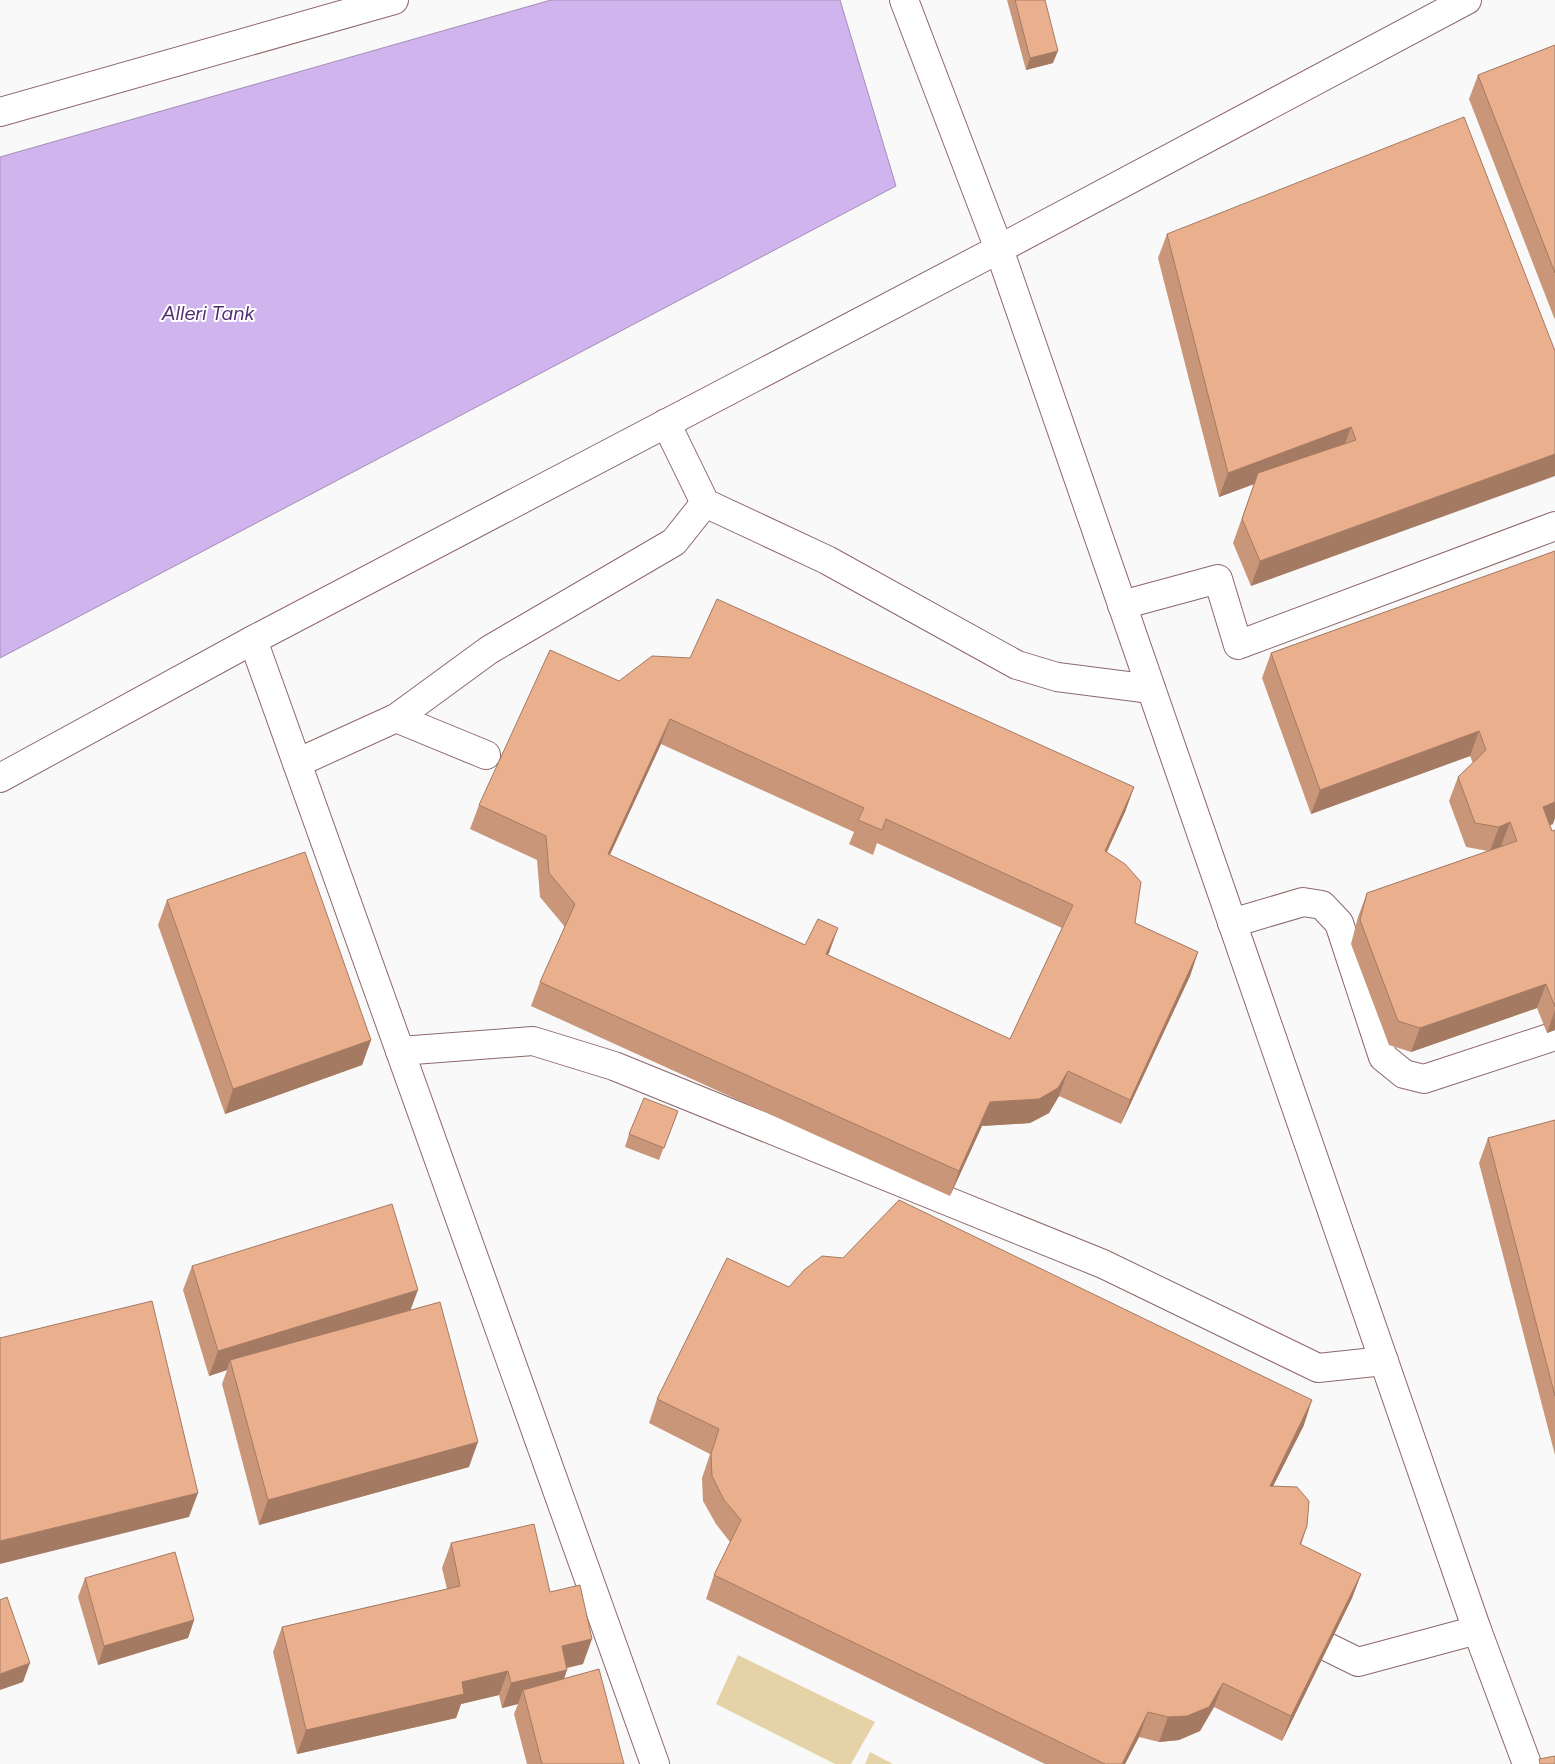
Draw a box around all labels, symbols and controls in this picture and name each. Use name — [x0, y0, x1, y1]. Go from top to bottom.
water label: Alleri Tank — [161, 301, 255, 325]

